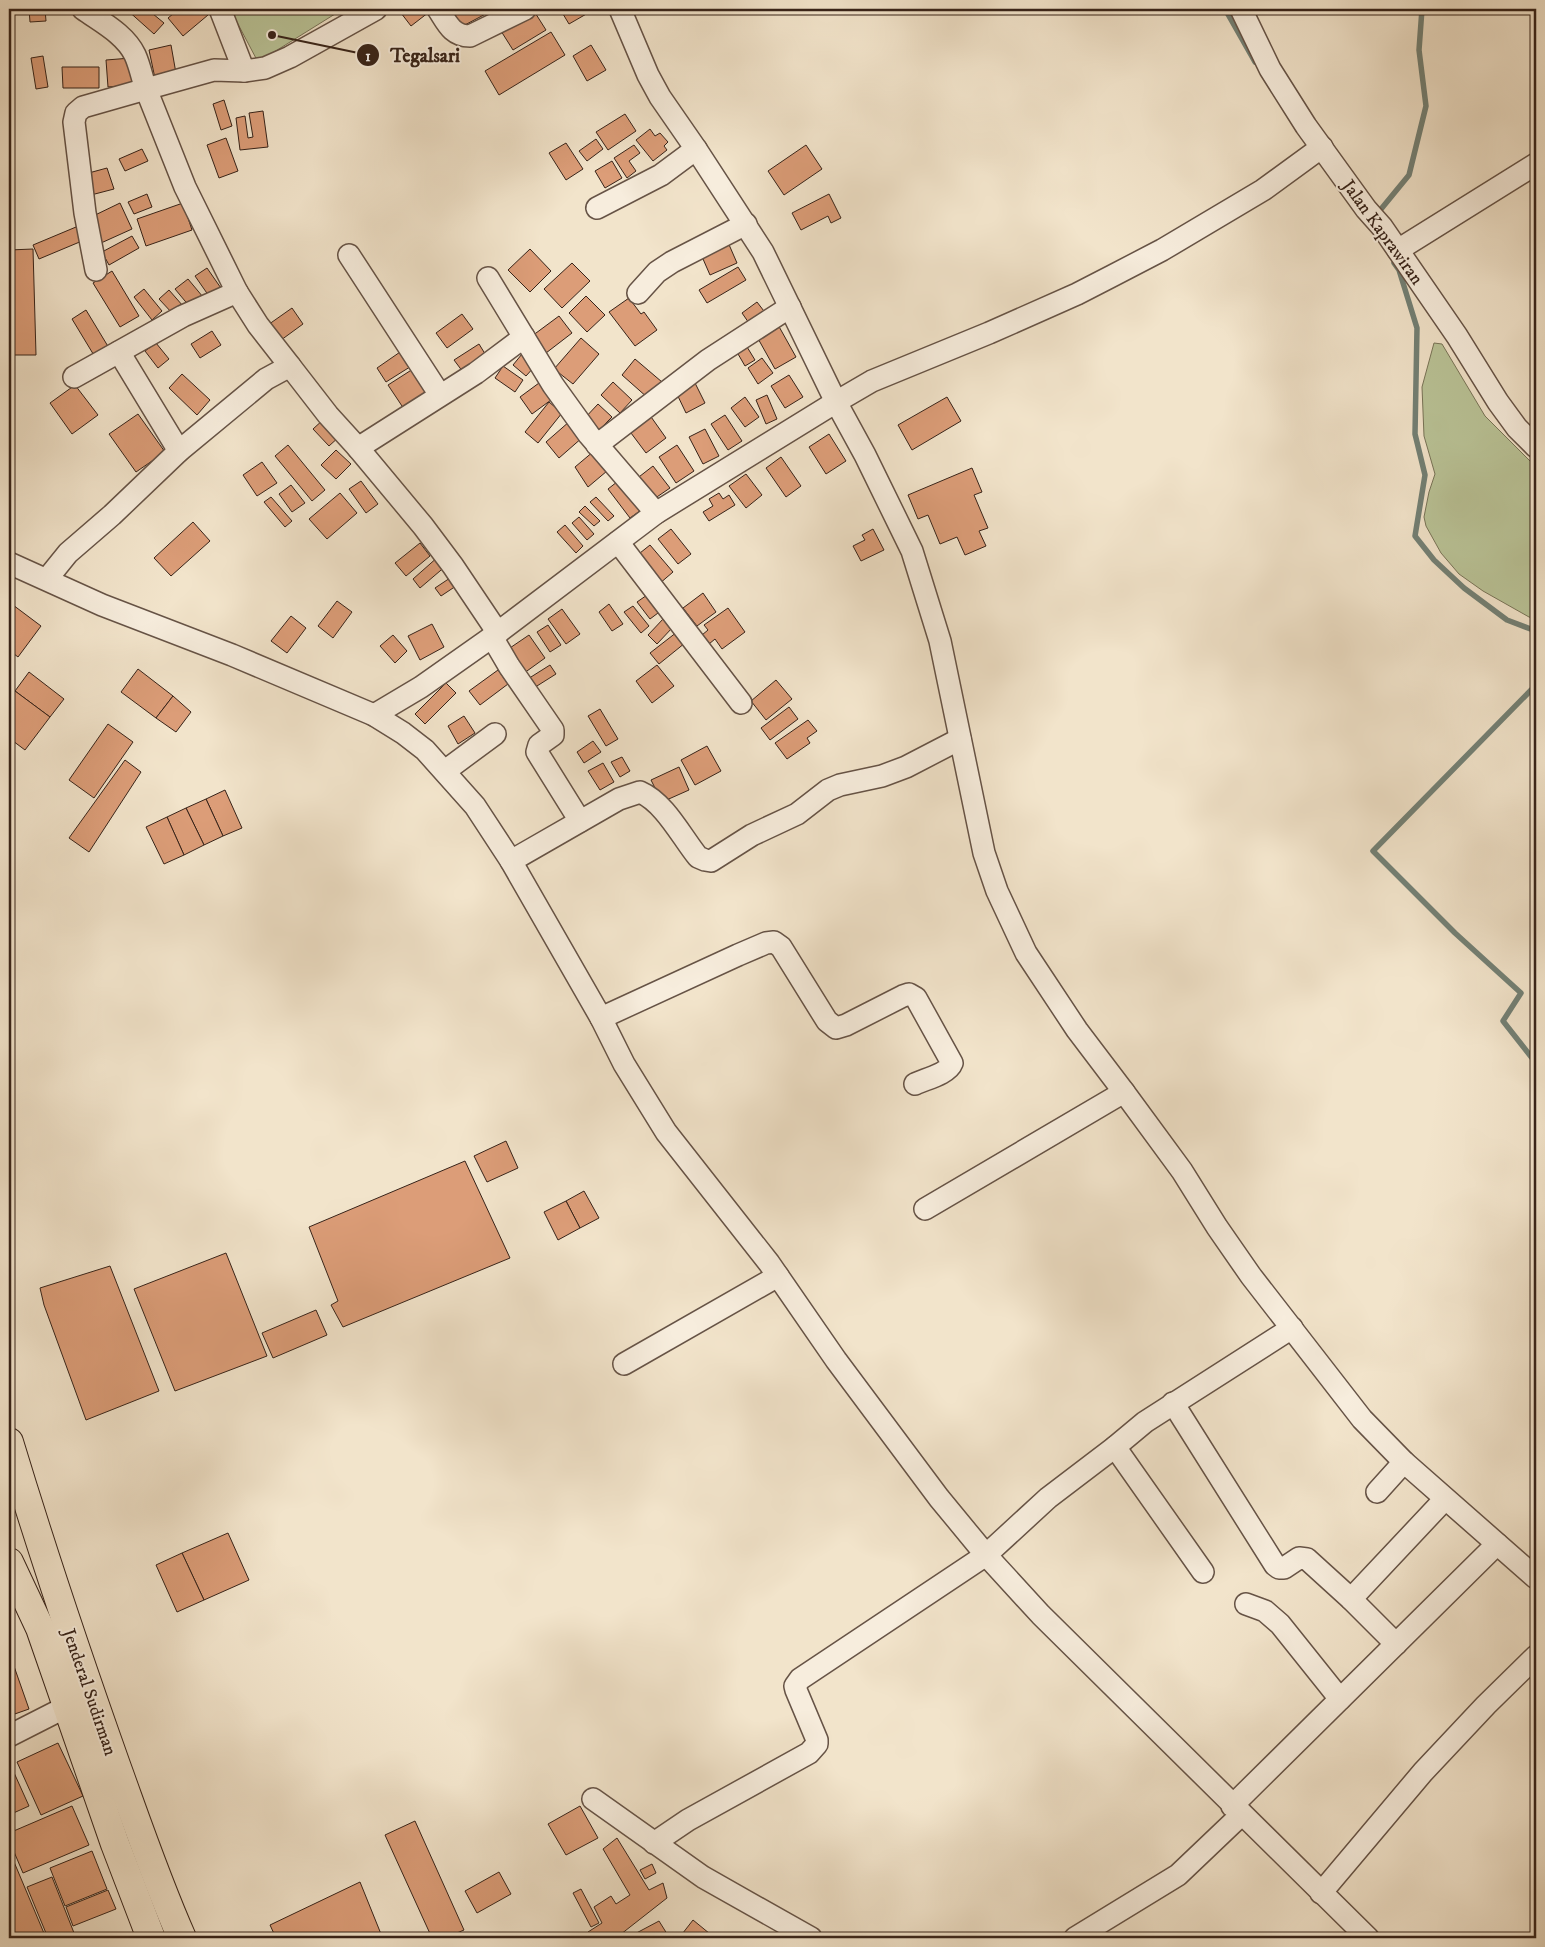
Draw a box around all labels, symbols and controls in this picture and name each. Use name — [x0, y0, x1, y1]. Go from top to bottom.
callout: Tegalsari — [355, 38, 470, 72]
text: Tegalsari — [389, 45, 460, 68]
text: 1 — [365, 47, 371, 66]
street label: Jalan Kaprawiran — [1336, 174, 1428, 290]
street label: Jenderal Sudirman — [56, 1624, 121, 1759]

